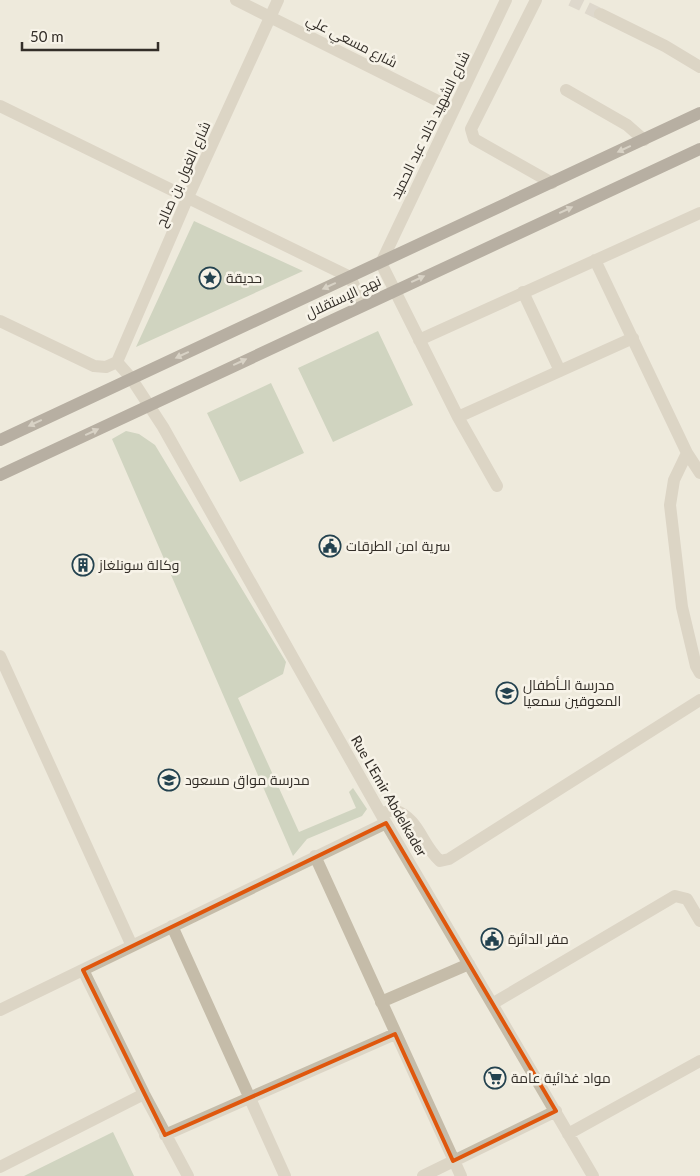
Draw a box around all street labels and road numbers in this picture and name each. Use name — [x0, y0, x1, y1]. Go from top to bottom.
street label: شارع مسعي علي — [302, 10, 400, 74]
street label: شارع الشهيد خالد عبد الحميد — [386, 48, 474, 202]
street label: شارع الغول بن صالح — [152, 118, 214, 230]
street label: نهج الإستقلال — [302, 272, 384, 322]
street label: Rue L'Emir Abdelkader — [348, 732, 431, 859]

